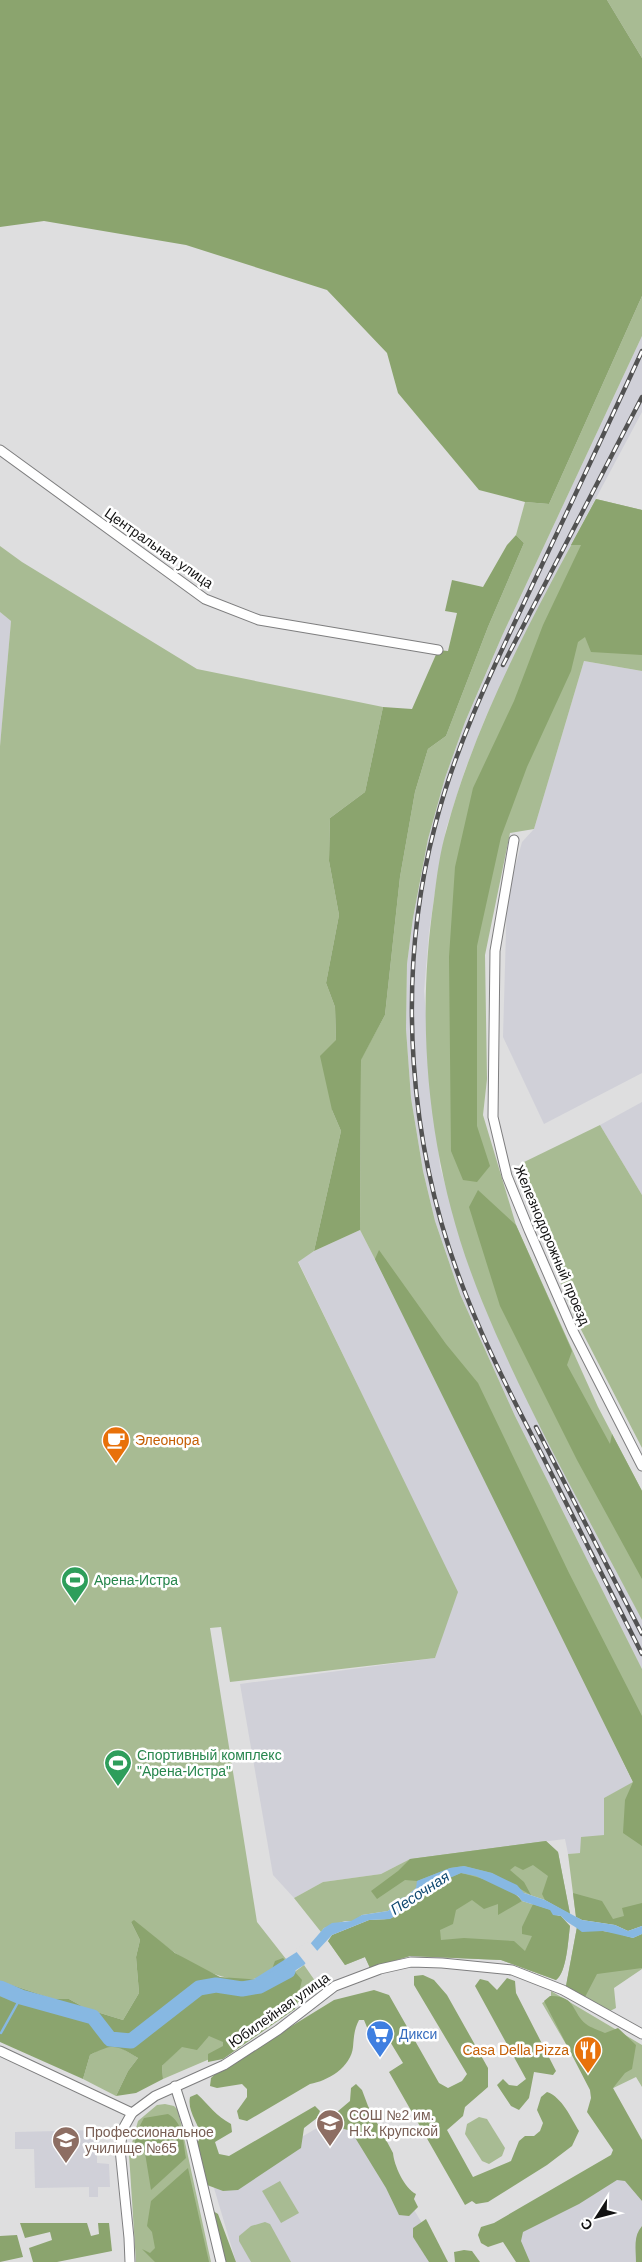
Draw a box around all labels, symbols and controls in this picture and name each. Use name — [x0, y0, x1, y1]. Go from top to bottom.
street label: Центральная улица — [102, 505, 217, 592]
street label: Железнодорожный проезд — [511, 1162, 593, 1328]
cafe icon: Элеонора — [101, 1425, 131, 1464]
place label: Элеонора — [135, 1432, 200, 1448]
sports icon: Арена-Истра — [60, 1565, 90, 1604]
place label: Арена-Истра — [94, 1572, 178, 1588]
place label: Спортивный комплекс "Арена-Истра" — [137, 1747, 282, 1779]
sports icon: Спортивный комплекс "Арена-Истра" — [103, 1748, 133, 1787]
water label: Песочная — [387, 1867, 452, 1918]
street label: Юбилейная улица — [226, 1969, 333, 2051]
supermarket icon: Дикси — [365, 2019, 395, 2058]
place label: Дикси — [399, 2026, 437, 2042]
restaurant icon: Casa Della Pizza — [573, 2035, 603, 2074]
place label: Casa Della Pizza — [462, 2042, 569, 2058]
place label: СОШ №2 им. Н.К. Крупской — [349, 2107, 438, 2139]
school or university icon: СОШ №2 им. Н.К. Крупской — [315, 2108, 345, 2147]
place label: Профессиональное училище №65 — [85, 2124, 214, 2156]
school or university icon: Профессиональное училище №65 — [51, 2125, 81, 2164]
north arrow — [572, 2192, 622, 2242]
text: С — [577, 2216, 596, 2233]

